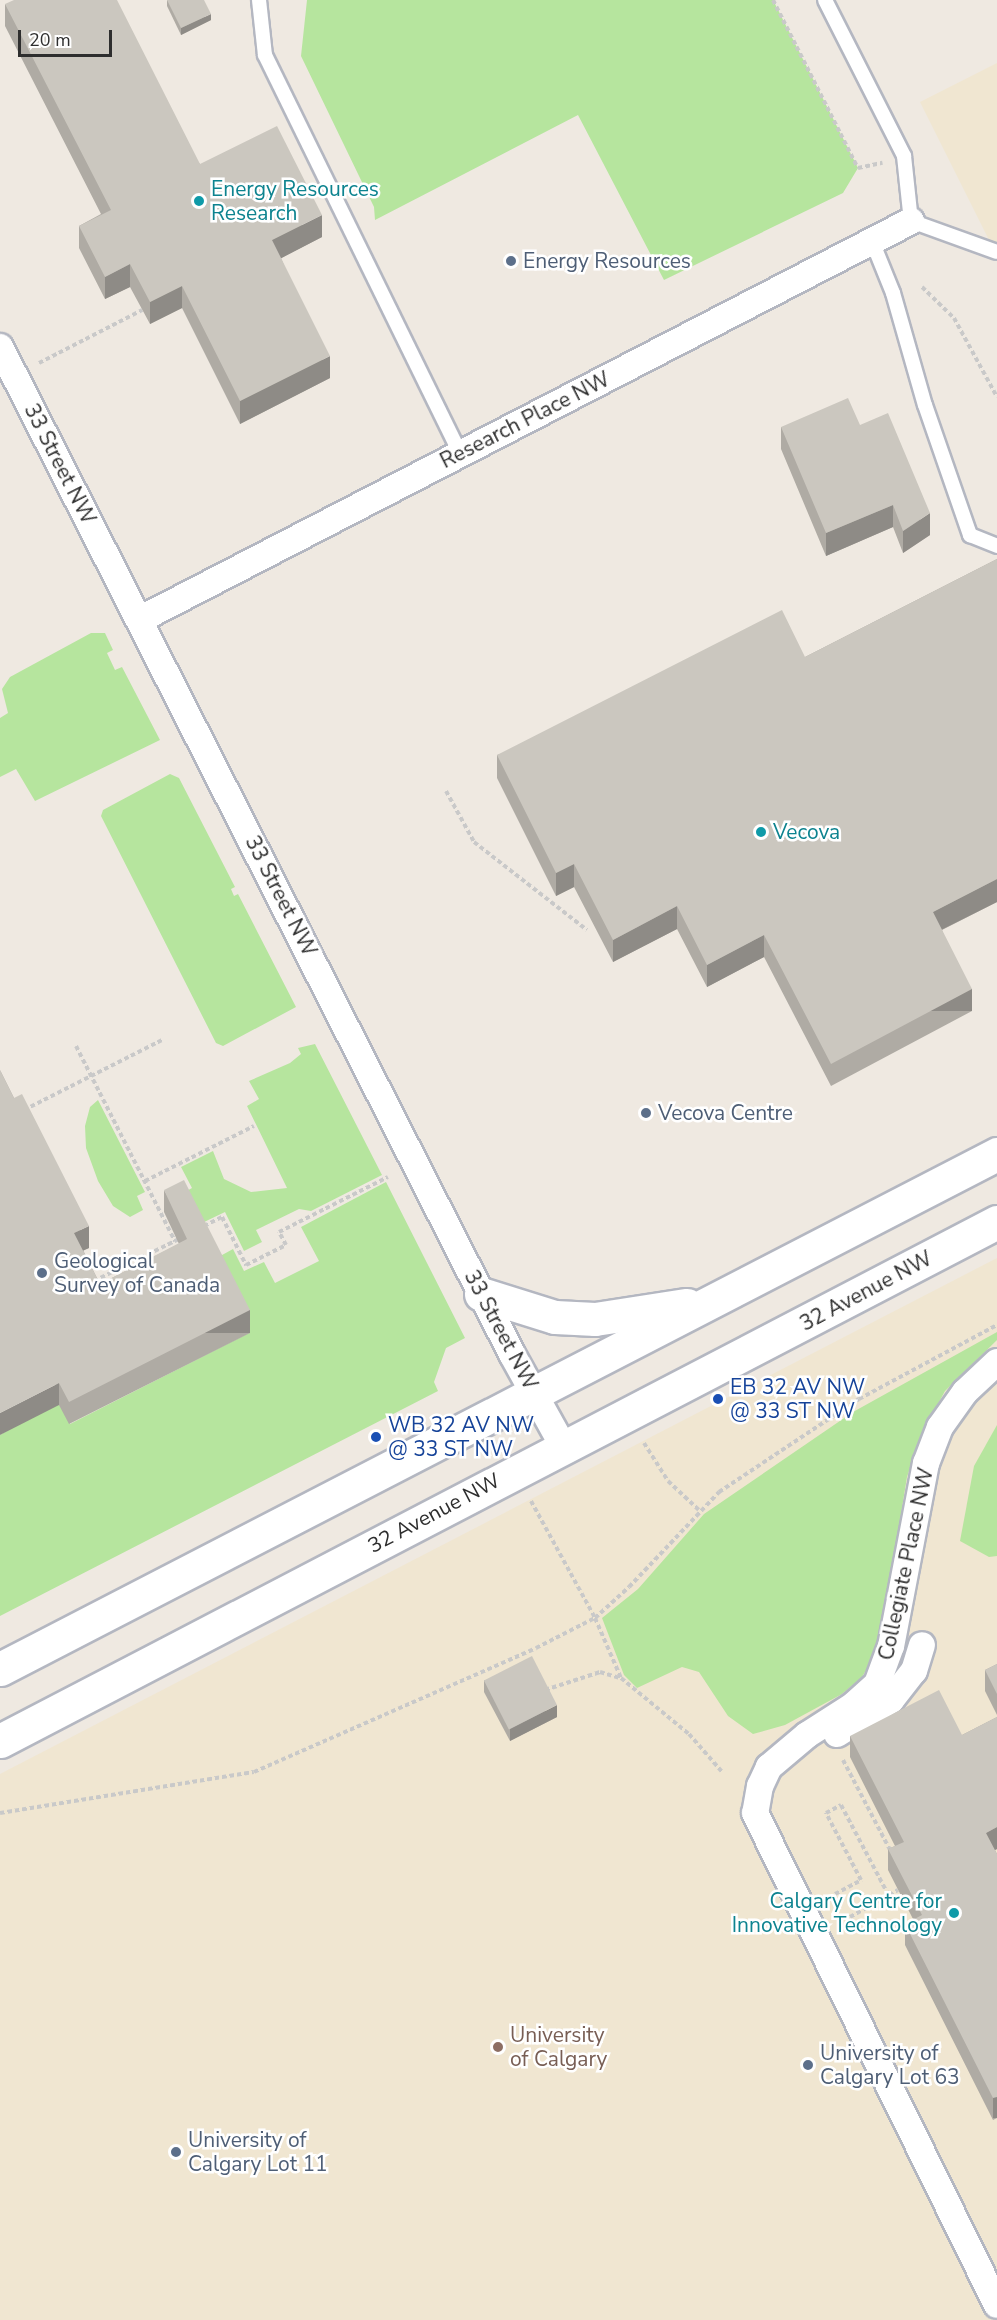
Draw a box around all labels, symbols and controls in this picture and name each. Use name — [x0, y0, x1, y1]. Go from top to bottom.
scale bar — [21, 18, 116, 56]
text: 20 m — [29, 28, 71, 52]
place label: Energy Resources Research — [211, 176, 379, 226]
marker: Energy Resources Research — [192, 194, 206, 208]
place label: Energy Resources — [523, 248, 691, 274]
marker: Energy Resources — [504, 254, 518, 268]
street label: Research Place NW — [436, 366, 614, 474]
street label: 33 Street NW — [19, 399, 101, 529]
place label: Vecova — [773, 819, 840, 845]
marker: Vecova — [754, 825, 768, 839]
street label: 33 Street NW — [240, 831, 322, 961]
place label: Vecova Centre — [658, 1100, 793, 1126]
marker: Vecova Centre — [639, 1106, 653, 1120]
street label: 32 Avenue NW — [796, 1246, 936, 1336]
place label: Geological Survey of Canada — [54, 1248, 220, 1298]
marker: Geological Survey of Canada — [35, 1266, 49, 1280]
street label: 33 Street NW — [459, 1266, 543, 1394]
place label: EB 32 AV NW @ 33 ST NW — [730, 1374, 865, 1424]
marker: EB 32 AV NW @ 33 ST NW — [711, 1392, 725, 1406]
place label: WB 32 AV NW @ 33 ST NW — [388, 1412, 534, 1462]
marker: WB 32 AV NW @ 33 ST NW — [369, 1430, 383, 1444]
street label: Collegiate Place NW — [873, 1465, 939, 1663]
street label: 32 Avenue NW — [364, 1468, 504, 1558]
place label: Calgary Centre for Innovative Technology — [732, 1888, 942, 1938]
marker: Calgary Centre for Innovative Technology — [947, 1906, 961, 1920]
place label: University of Calgary — [510, 2022, 607, 2072]
marker: University of Calgary — [491, 2040, 505, 2054]
place label: University of Calgary Lot 63 — [820, 2040, 960, 2090]
marker: University of Calgary Lot 63 — [801, 2058, 815, 2072]
place label: University of Calgary Lot 11 — [188, 2127, 328, 2177]
marker: University of Calgary Lot 11 — [169, 2145, 183, 2159]

